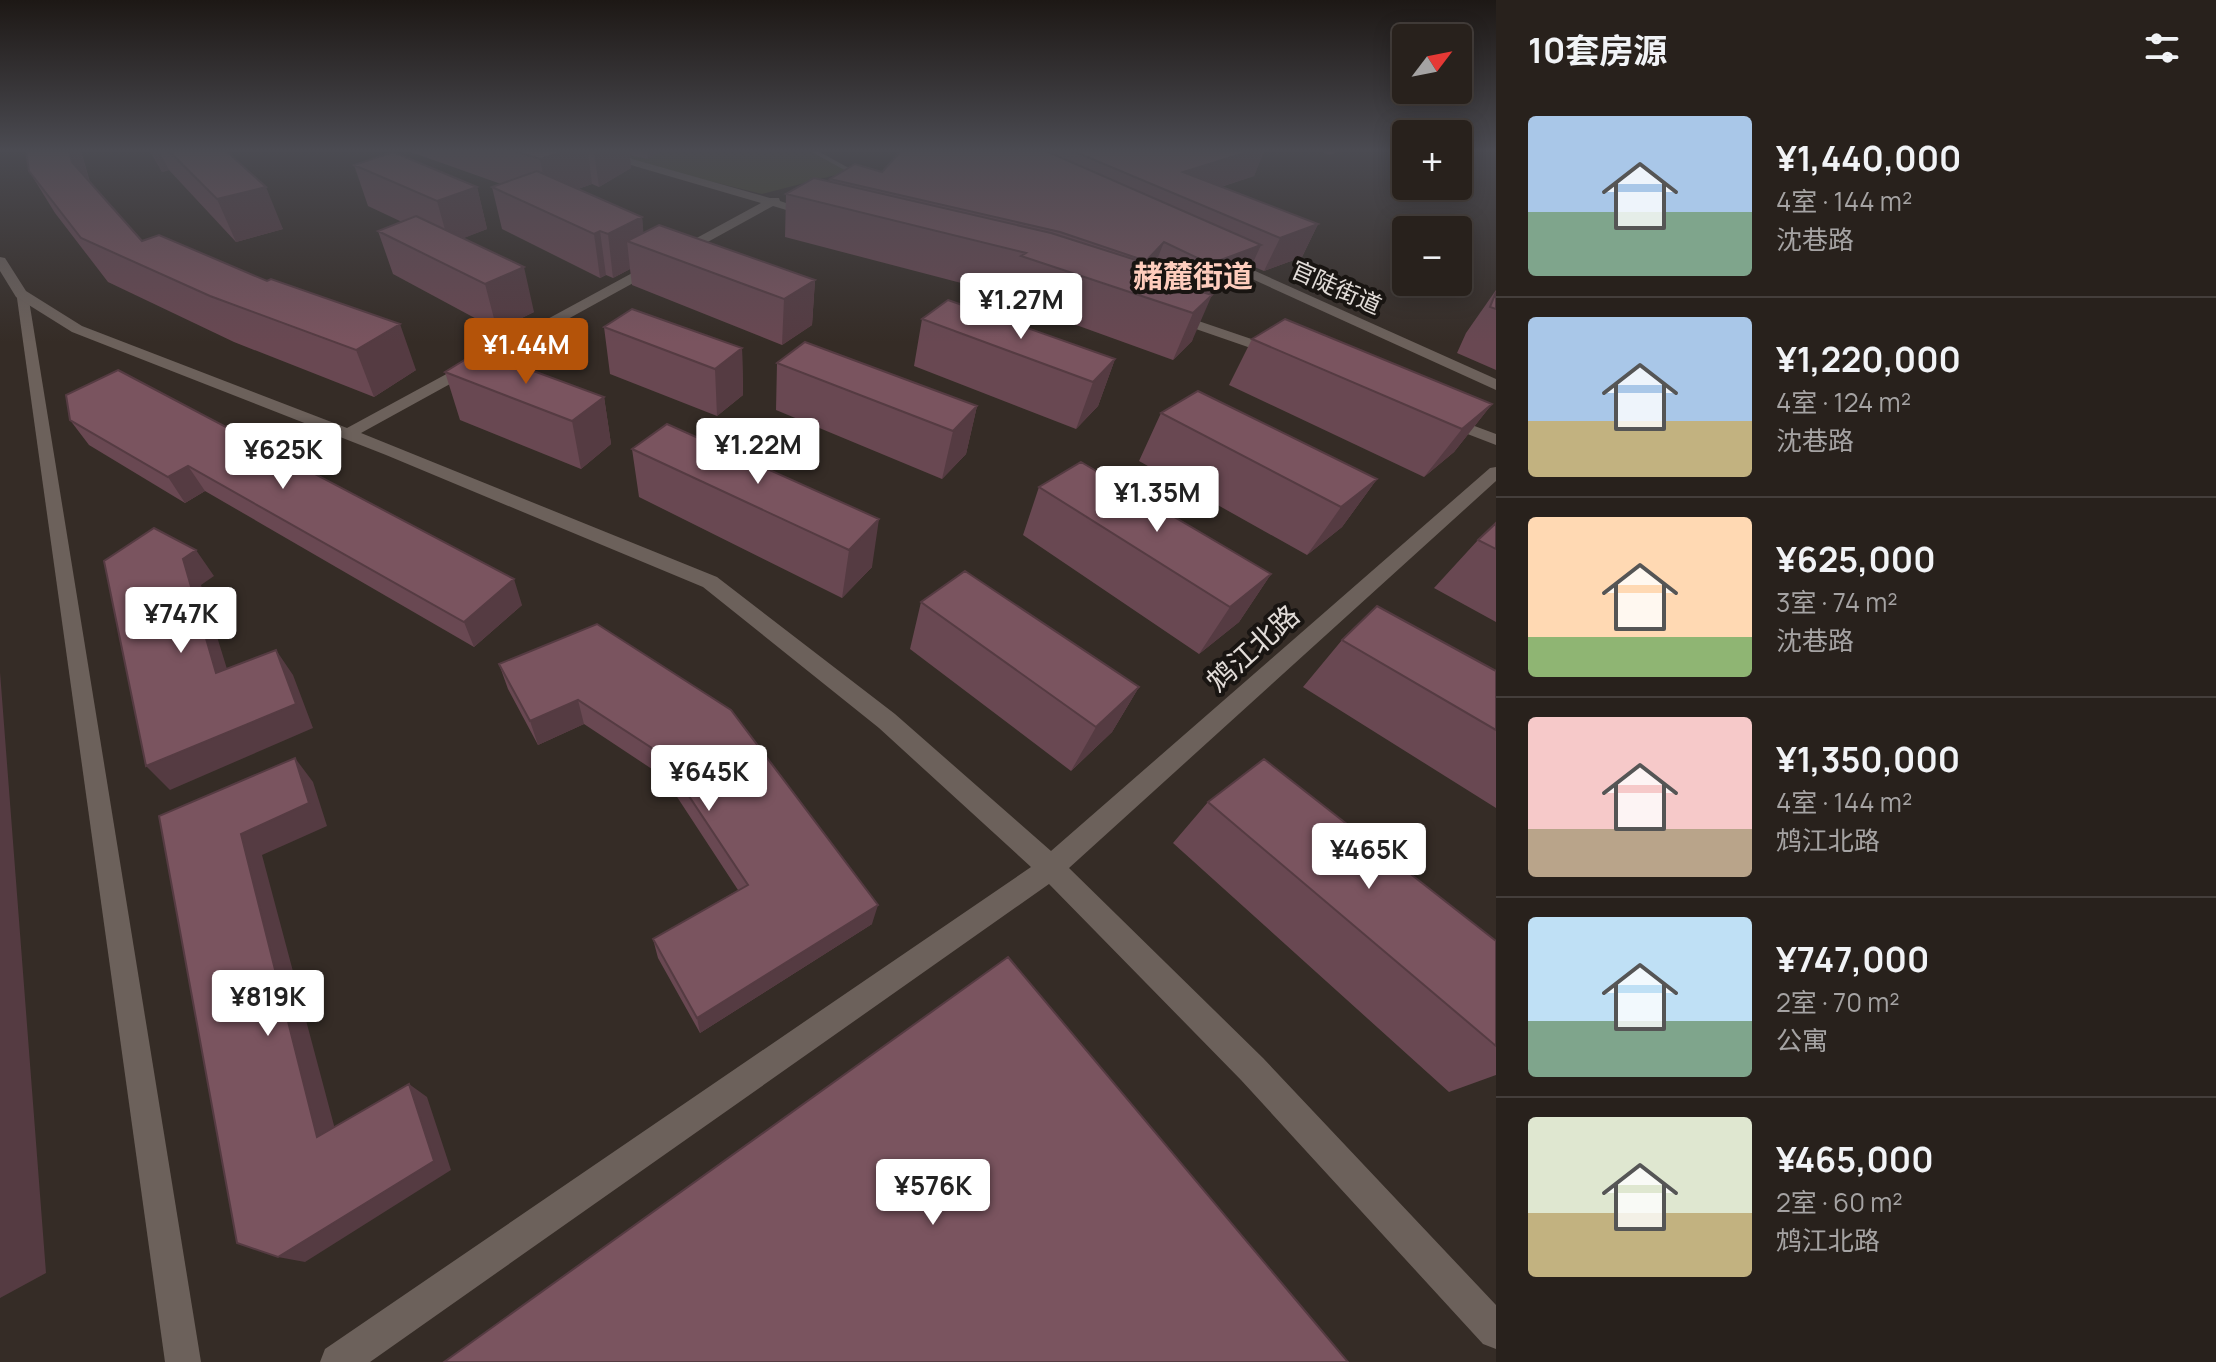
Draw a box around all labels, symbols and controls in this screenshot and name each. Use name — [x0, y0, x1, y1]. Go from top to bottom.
north arrow — [1392, 24, 1472, 104]
map controls — [1392, 24, 1472, 296]
icon: filters — [2140, 26, 2184, 70]
text: 10套房源 — [1528, 27, 1667, 73]
button: + — [1392, 120, 1472, 200]
text: ¥1,440,000 — [1776, 135, 1961, 181]
icon: home — [1592, 148, 1688, 244]
text: 4室 · 144 m² — [1776, 183, 1912, 219]
button: − — [1392, 216, 1472, 296]
text: 沈巷路 — [1776, 221, 1854, 257]
street label: 官陡街道 — [1286, 252, 1387, 321]
district label: 赭麓街道 — [1133, 255, 1253, 296]
pin: ¥1.27M — [956, 273, 1086, 341]
text: ¥1.27M — [978, 281, 1064, 317]
pin: ¥1.44M — [461, 318, 591, 386]
text: ¥1.44M — [482, 326, 570, 362]
text: ¥1,220,000 — [1776, 336, 1961, 382]
icon: home — [1592, 349, 1688, 445]
text: 4室 · 124 m² — [1776, 384, 1911, 420]
pin: ¥1.22M — [693, 418, 823, 486]
text: 沈巷路 — [1776, 422, 1854, 458]
pin: ¥625K — [227, 423, 339, 491]
text: ¥1.22M — [714, 426, 802, 462]
text: ¥625K — [243, 431, 323, 467]
pin: ¥1.35M — [1092, 466, 1222, 534]
text: ¥1.35M — [1114, 474, 1200, 510]
text: ¥625,000 — [1776, 536, 1936, 582]
icon: home — [1592, 549, 1688, 645]
text: 3室 · 74 m² — [1776, 584, 1898, 620]
pin: ¥747K — [125, 587, 237, 655]
text: ¥747K — [143, 595, 219, 631]
street label: 鸩江北路 — [1198, 596, 1307, 699]
text: 沈巷路 — [1776, 622, 1854, 658]
text: ¥1,350,000 — [1776, 736, 1960, 782]
pin: ¥645K — [653, 745, 765, 813]
icon: home — [1592, 749, 1688, 845]
text: ¥645K — [669, 753, 749, 789]
text: 4室 · 144 m² — [1776, 784, 1912, 820]
text: 鸩江北路 — [1776, 822, 1880, 858]
pin: ¥465K — [1313, 823, 1425, 891]
text: ¥465K — [1330, 831, 1408, 867]
text: ¥747,000 — [1776, 936, 1929, 982]
icon: home — [1592, 949, 1688, 1045]
pin: ¥819K — [212, 970, 324, 1038]
text: ¥819K — [230, 978, 306, 1014]
text: 2室 · 70 m² — [1776, 984, 1900, 1020]
text: 公寓 — [1776, 1022, 1828, 1058]
text: ¥465,000 — [1776, 1136, 1934, 1182]
icon: home — [1592, 1149, 1688, 1245]
pin: ¥576K — [877, 1159, 989, 1227]
text: ¥576K — [894, 1167, 972, 1203]
text: 2室 · 60 m² — [1776, 1184, 1903, 1220]
text: 鸩江北路 — [1776, 1222, 1880, 1258]

